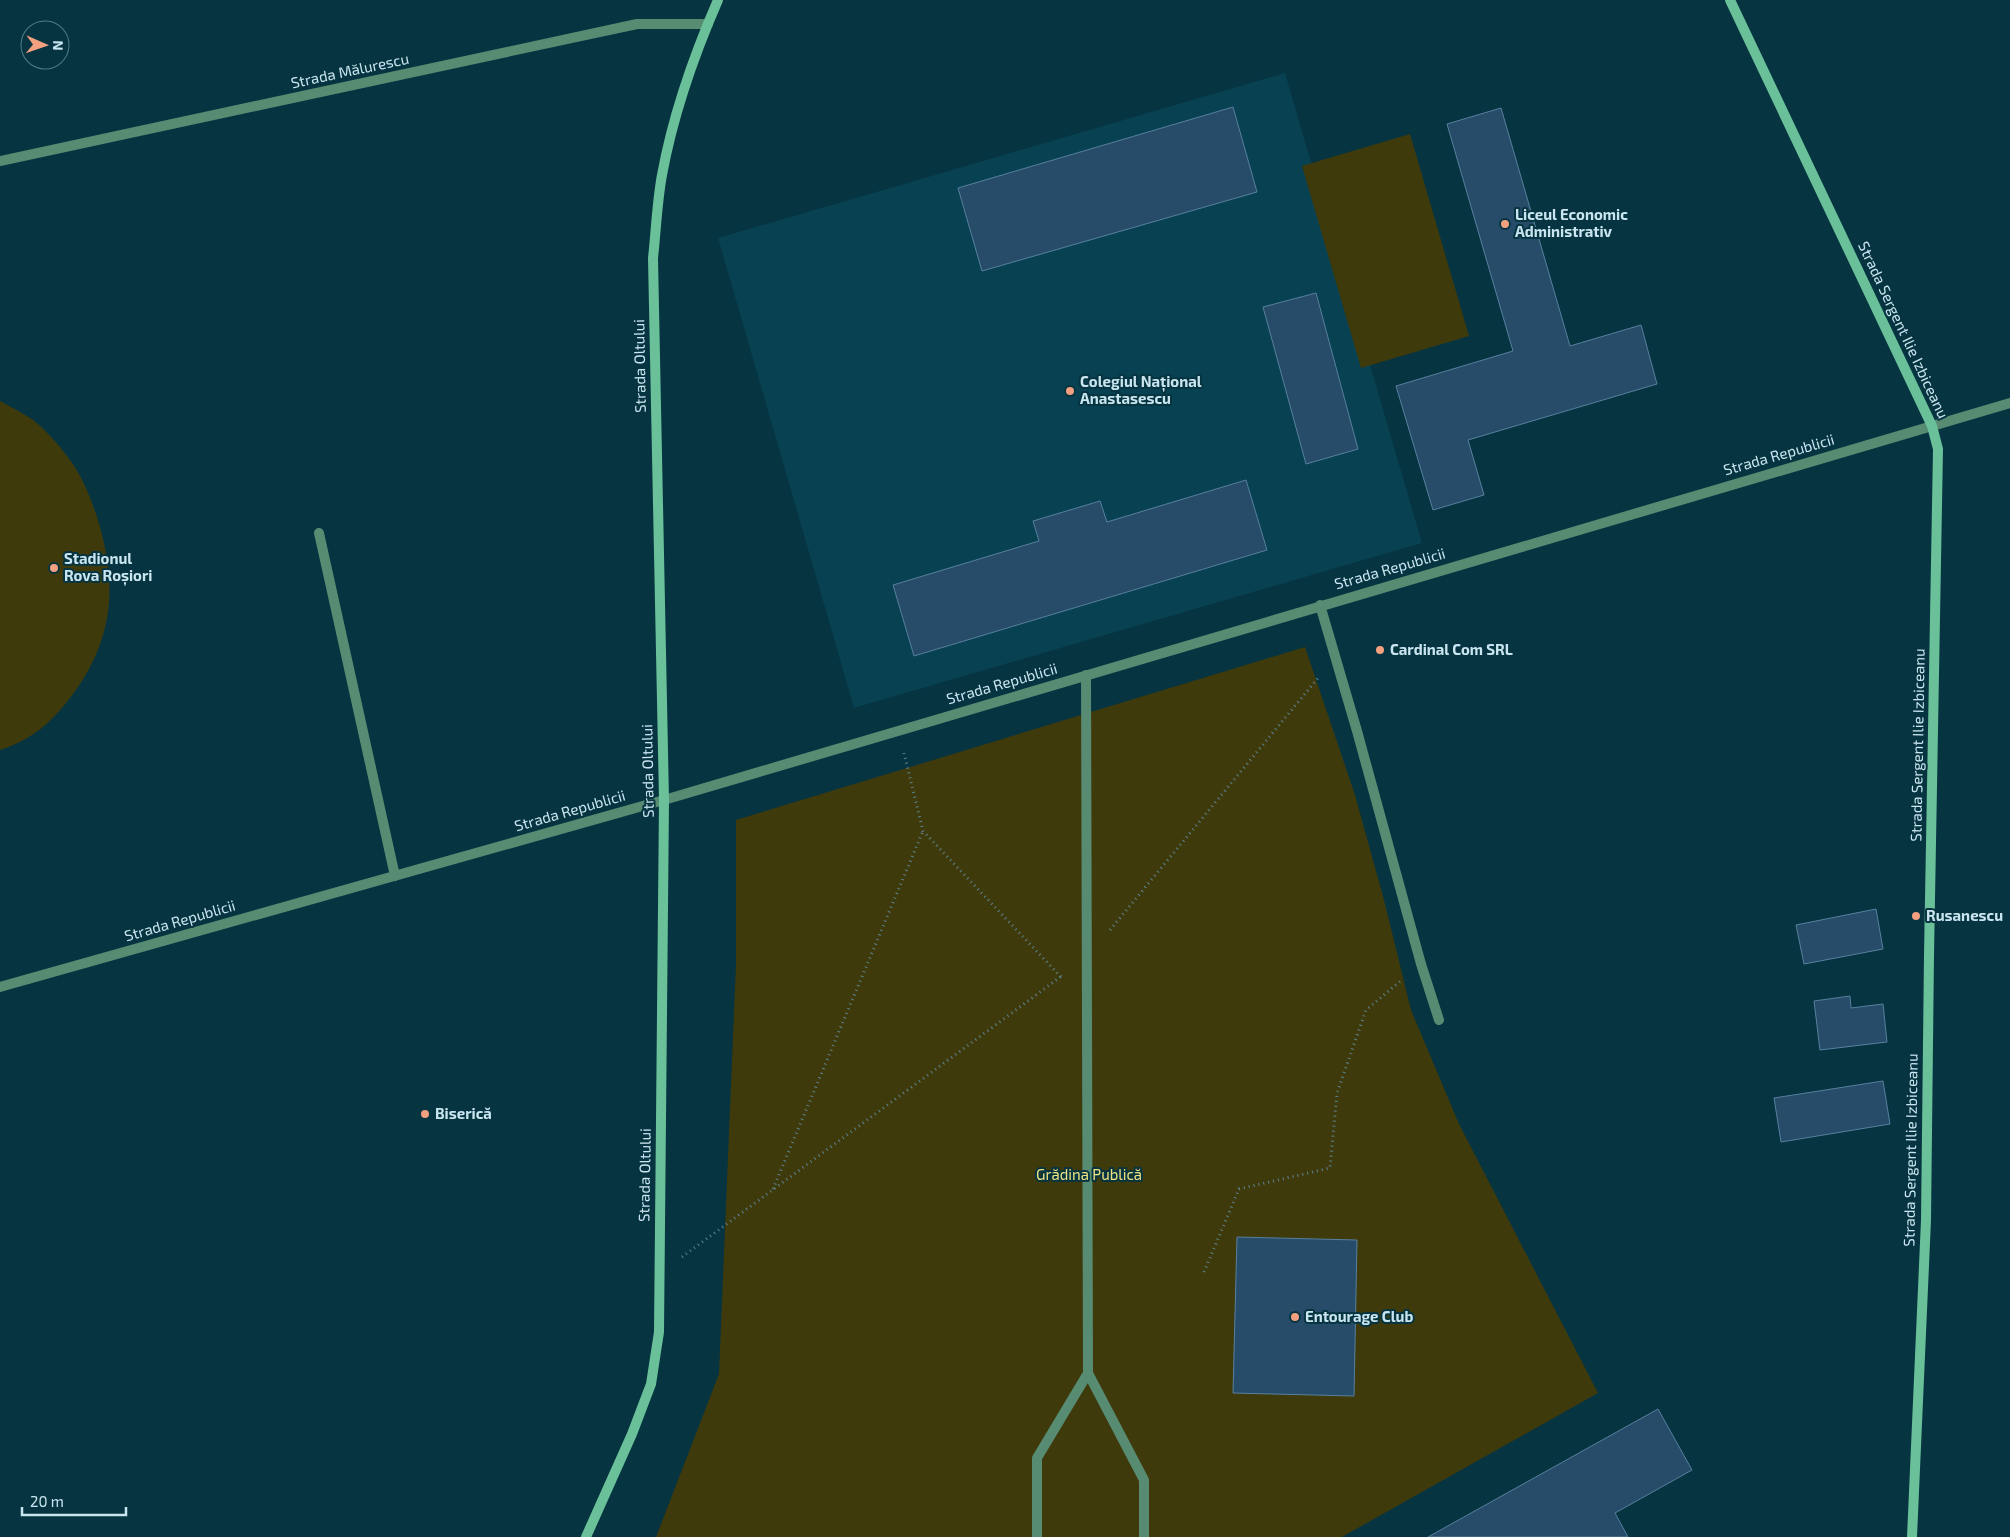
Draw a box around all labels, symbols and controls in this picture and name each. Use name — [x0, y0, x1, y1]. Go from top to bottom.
north arrow — [20, 20, 70, 70]
text: N — [50, 40, 67, 51]
street label: Strada Mălurescu — [289, 49, 410, 91]
place label: Liceul Economic Administrativ — [1515, 205, 1628, 240]
marker: Liceul Economic Administrativ — [1499, 218, 1511, 230]
street label: Strada Sergent Ilie Izbiceanu — [1855, 238, 1953, 421]
street label: Strada Oltului — [629, 319, 649, 413]
place label: Colegiul Național Anastasescu — [1080, 372, 1202, 407]
marker: Colegiul Național Anastasescu — [1064, 385, 1076, 397]
street label: Strada Republicii — [1721, 430, 1836, 478]
street label: Strada Republicii — [1332, 544, 1447, 592]
place label: Stadionul Rova Roșiori — [64, 549, 152, 586]
marker: Stadionul Rova Roșiori — [48, 562, 60, 574]
place label: Cardinal Com SRL — [1390, 640, 1513, 658]
marker: Cardinal Com SRL — [1374, 644, 1386, 656]
street label: Strada Sergent Ilie Izbiceanu — [1906, 648, 1928, 842]
street label: Strada Republicii — [944, 659, 1059, 707]
street label: Strada Oltului — [637, 724, 657, 818]
street label: Strada Republicii — [512, 786, 627, 834]
street label: Strada Republicii — [122, 896, 237, 944]
place label: Rusanescu — [1926, 906, 2003, 924]
marker: Rusanescu — [1910, 910, 1922, 922]
street label: Strada Sergent Ilie Izbiceanu — [1899, 1053, 1921, 1247]
place label: Biserică — [435, 1104, 492, 1122]
marker: Biserică — [419, 1108, 431, 1120]
street label: Strada Oltului — [634, 1128, 654, 1222]
park label: Grădina Publică — [1036, 1165, 1142, 1183]
place label: Entourage Club — [1305, 1307, 1413, 1325]
marker: Entourage Club — [1289, 1311, 1301, 1323]
scale bar — [22, 1484, 126, 1516]
text: 20 m — [30, 1492, 64, 1510]

